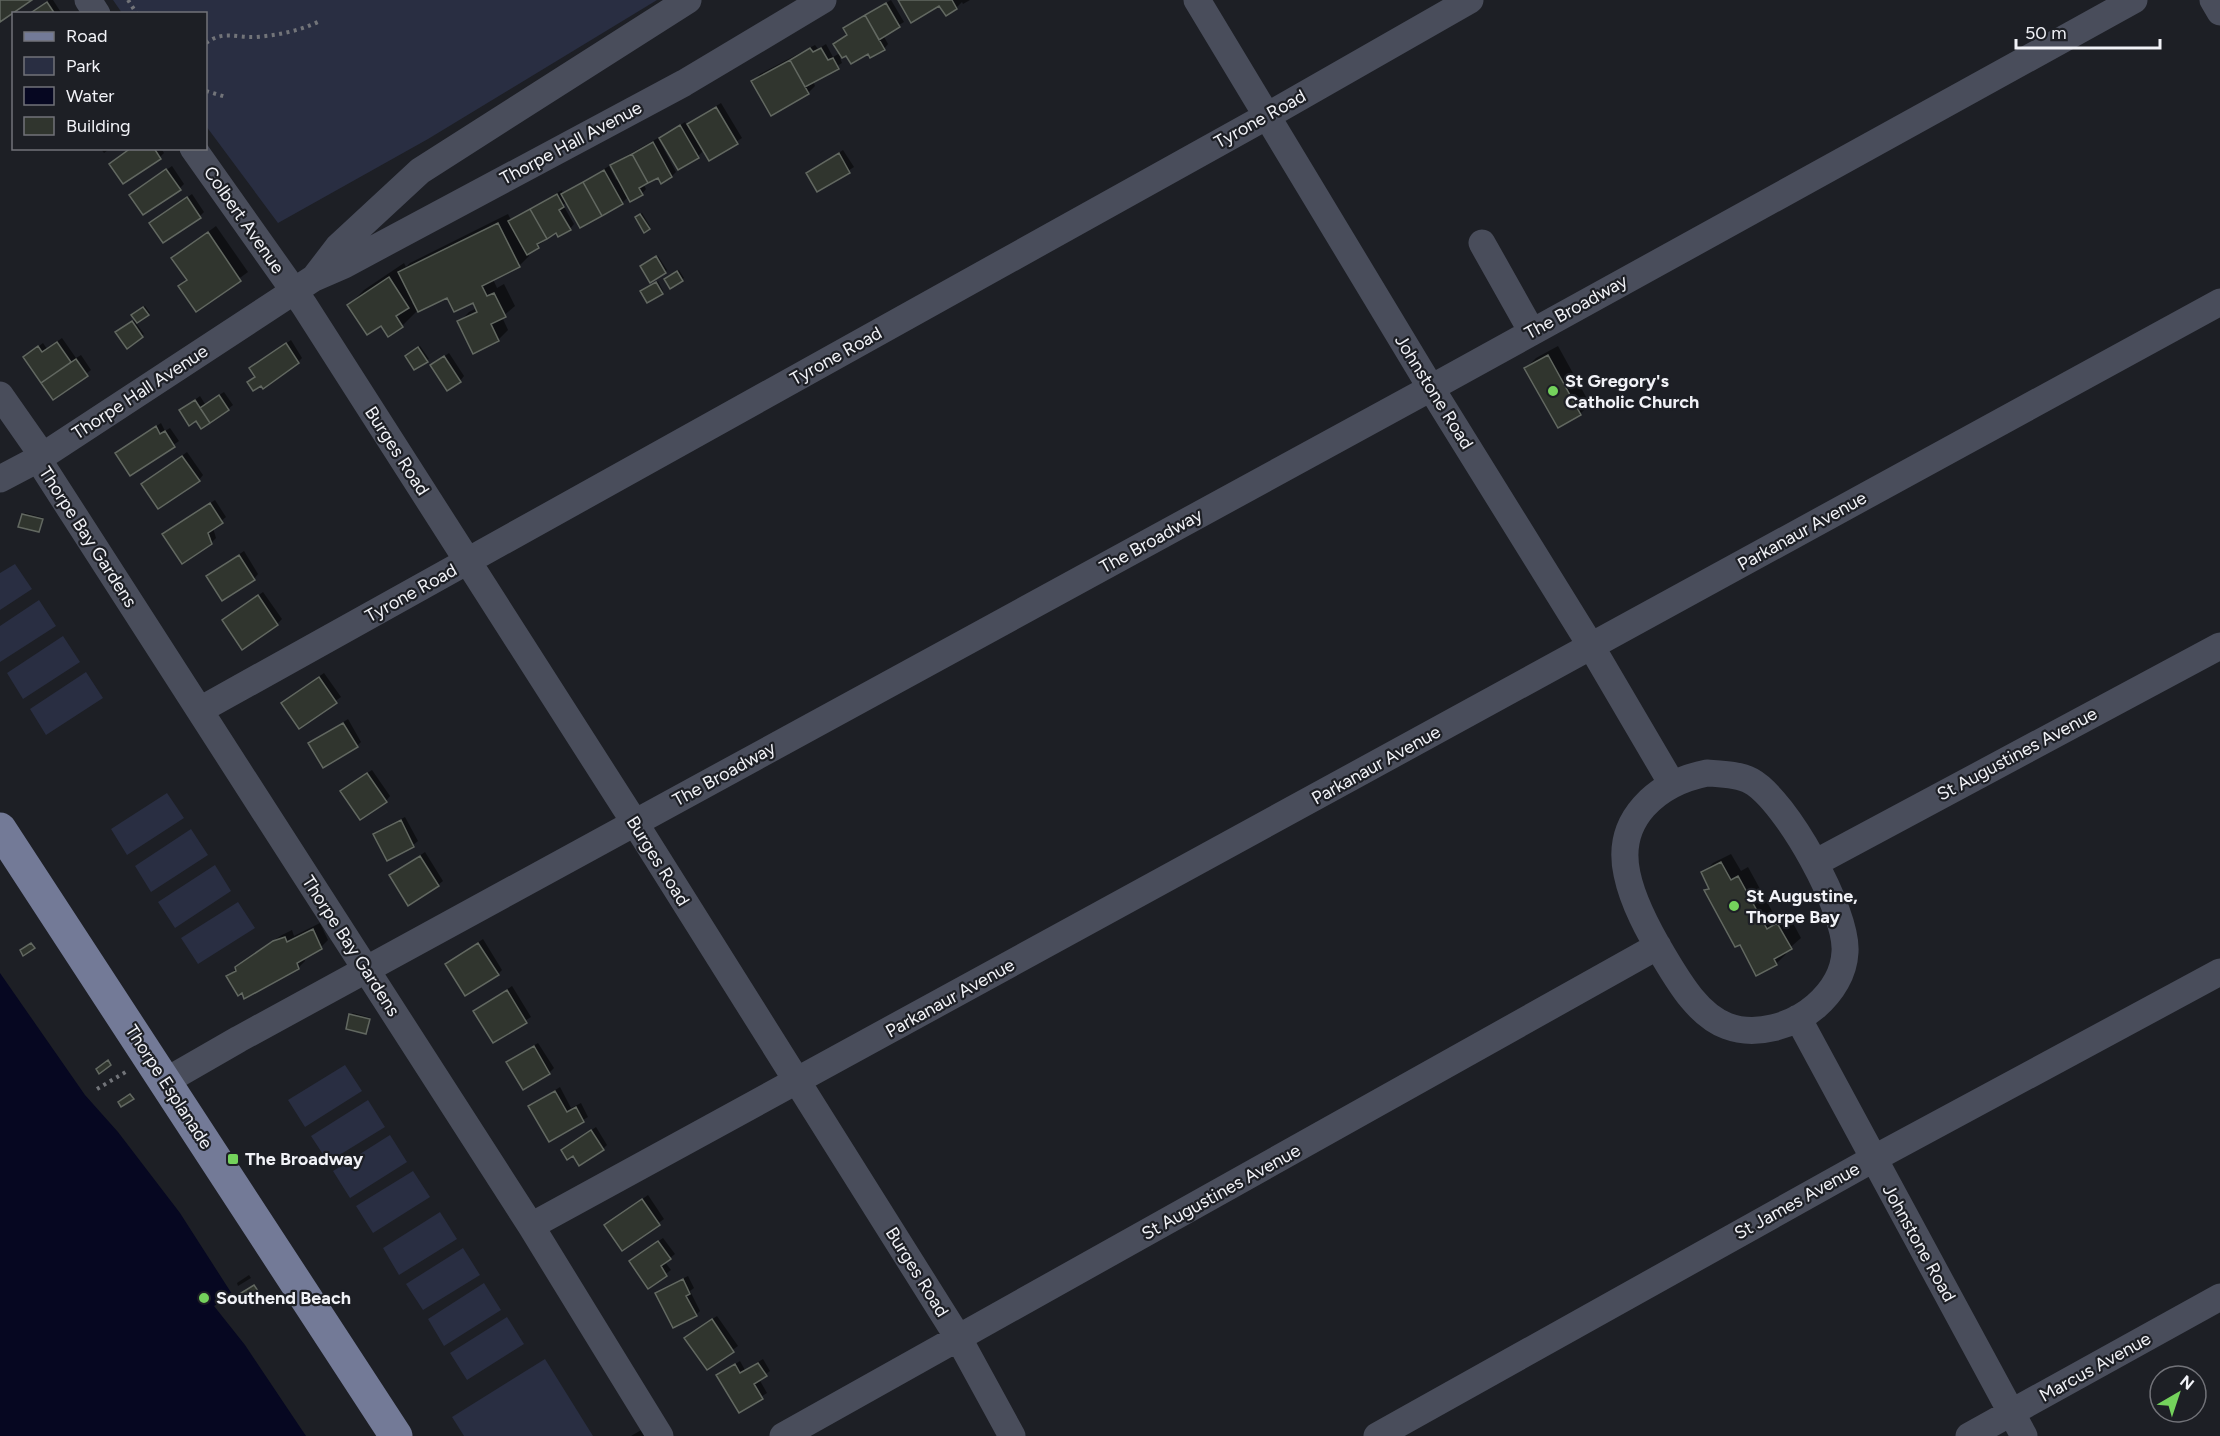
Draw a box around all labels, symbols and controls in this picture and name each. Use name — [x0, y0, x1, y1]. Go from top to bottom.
legend — [12, 12, 207, 150]
scale bar — [2016, 12, 2160, 50]
text: 50 m — [2025, 22, 2067, 44]
text: Road — [66, 25, 107, 47]
text: Park — [66, 55, 101, 77]
text: Water — [66, 85, 114, 107]
street label: Tyrone Road — [1210, 85, 1310, 153]
street label: Thorpe Hall Avenue — [496, 96, 646, 190]
text: Building — [66, 115, 131, 137]
street label: Colbert Avenue — [199, 162, 289, 278]
street label: The Broadway — [1521, 270, 1632, 344]
street label: Tyrone Road — [786, 322, 886, 390]
street label: Johnstone Road — [1390, 331, 1478, 453]
street label: Thorpe Hall Avenue — [68, 340, 212, 444]
place label: St Gregory's Catholic Church — [1565, 370, 1699, 413]
marker: St Gregory's Catholic Church — [1546, 384, 1560, 398]
street label: Burges Road — [360, 402, 434, 500]
street label: Thorpe Bay Gardens — [34, 463, 142, 611]
street label: Parkanaur Avenue — [1734, 486, 1870, 576]
street label: The Broadway — [1096, 504, 1207, 578]
street label: Tyrone Road — [361, 559, 461, 627]
street label: St Augustines Avenue — [1933, 702, 2101, 806]
street label: Parkanaur Avenue — [1308, 720, 1444, 810]
street label: The Broadway — [669, 737, 780, 811]
street label: Burges Road — [622, 812, 694, 910]
street label: Thorpe Bay Gardens — [297, 872, 405, 1020]
place label: St Augustine, Thorpe Bay — [1746, 885, 1858, 928]
marker: St Augustine, Thorpe Bay — [1727, 899, 1741, 913]
street label: Parkanaur Avenue — [882, 953, 1018, 1043]
street label: Thorpe Esplanade — [121, 1021, 217, 1153]
street label: St Augustines Avenue — [1138, 1139, 1304, 1245]
place label: The Broadway — [245, 1148, 364, 1170]
marker: The Broadway — [226, 1152, 240, 1166]
street label: St James Avenue — [1731, 1157, 1864, 1244]
street label: Johnstone Road — [1878, 1180, 1960, 1306]
street label: Burges Road — [881, 1223, 953, 1321]
place label: Southend Beach — [216, 1287, 351, 1309]
marker: Southend Beach — [197, 1291, 211, 1305]
street label: Marcus Avenue — [2035, 1327, 2155, 1407]
north arrow — [2148, 1364, 2208, 1424]
text: N — [2176, 1371, 2198, 1394]

